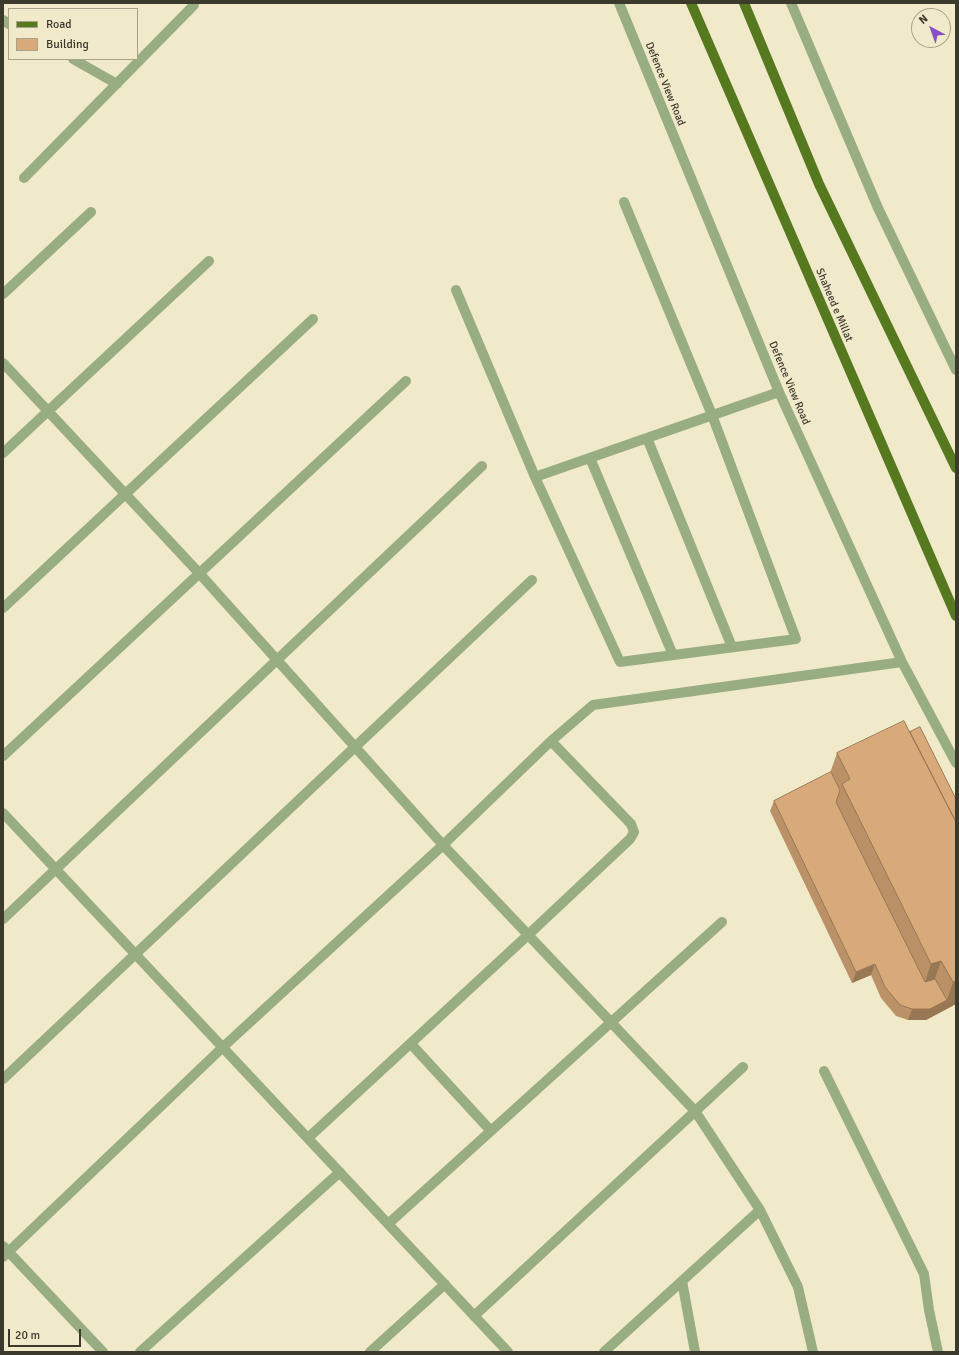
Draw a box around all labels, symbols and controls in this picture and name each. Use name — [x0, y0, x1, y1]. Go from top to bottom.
legend — [8, 8, 138, 60]
north arrow — [911, 8, 951, 48]
text: N — [916, 12, 931, 27]
text: Road — [46, 17, 72, 32]
text: Building — [46, 37, 89, 52]
street label: Defence View Road — [642, 40, 688, 128]
street label: Shaheed e Millat — [813, 266, 855, 344]
street label: Defence View Road — [765, 339, 813, 427]
scale bar — [10, 1321, 83, 1347]
text: 20 m — [15, 1328, 40, 1343]

